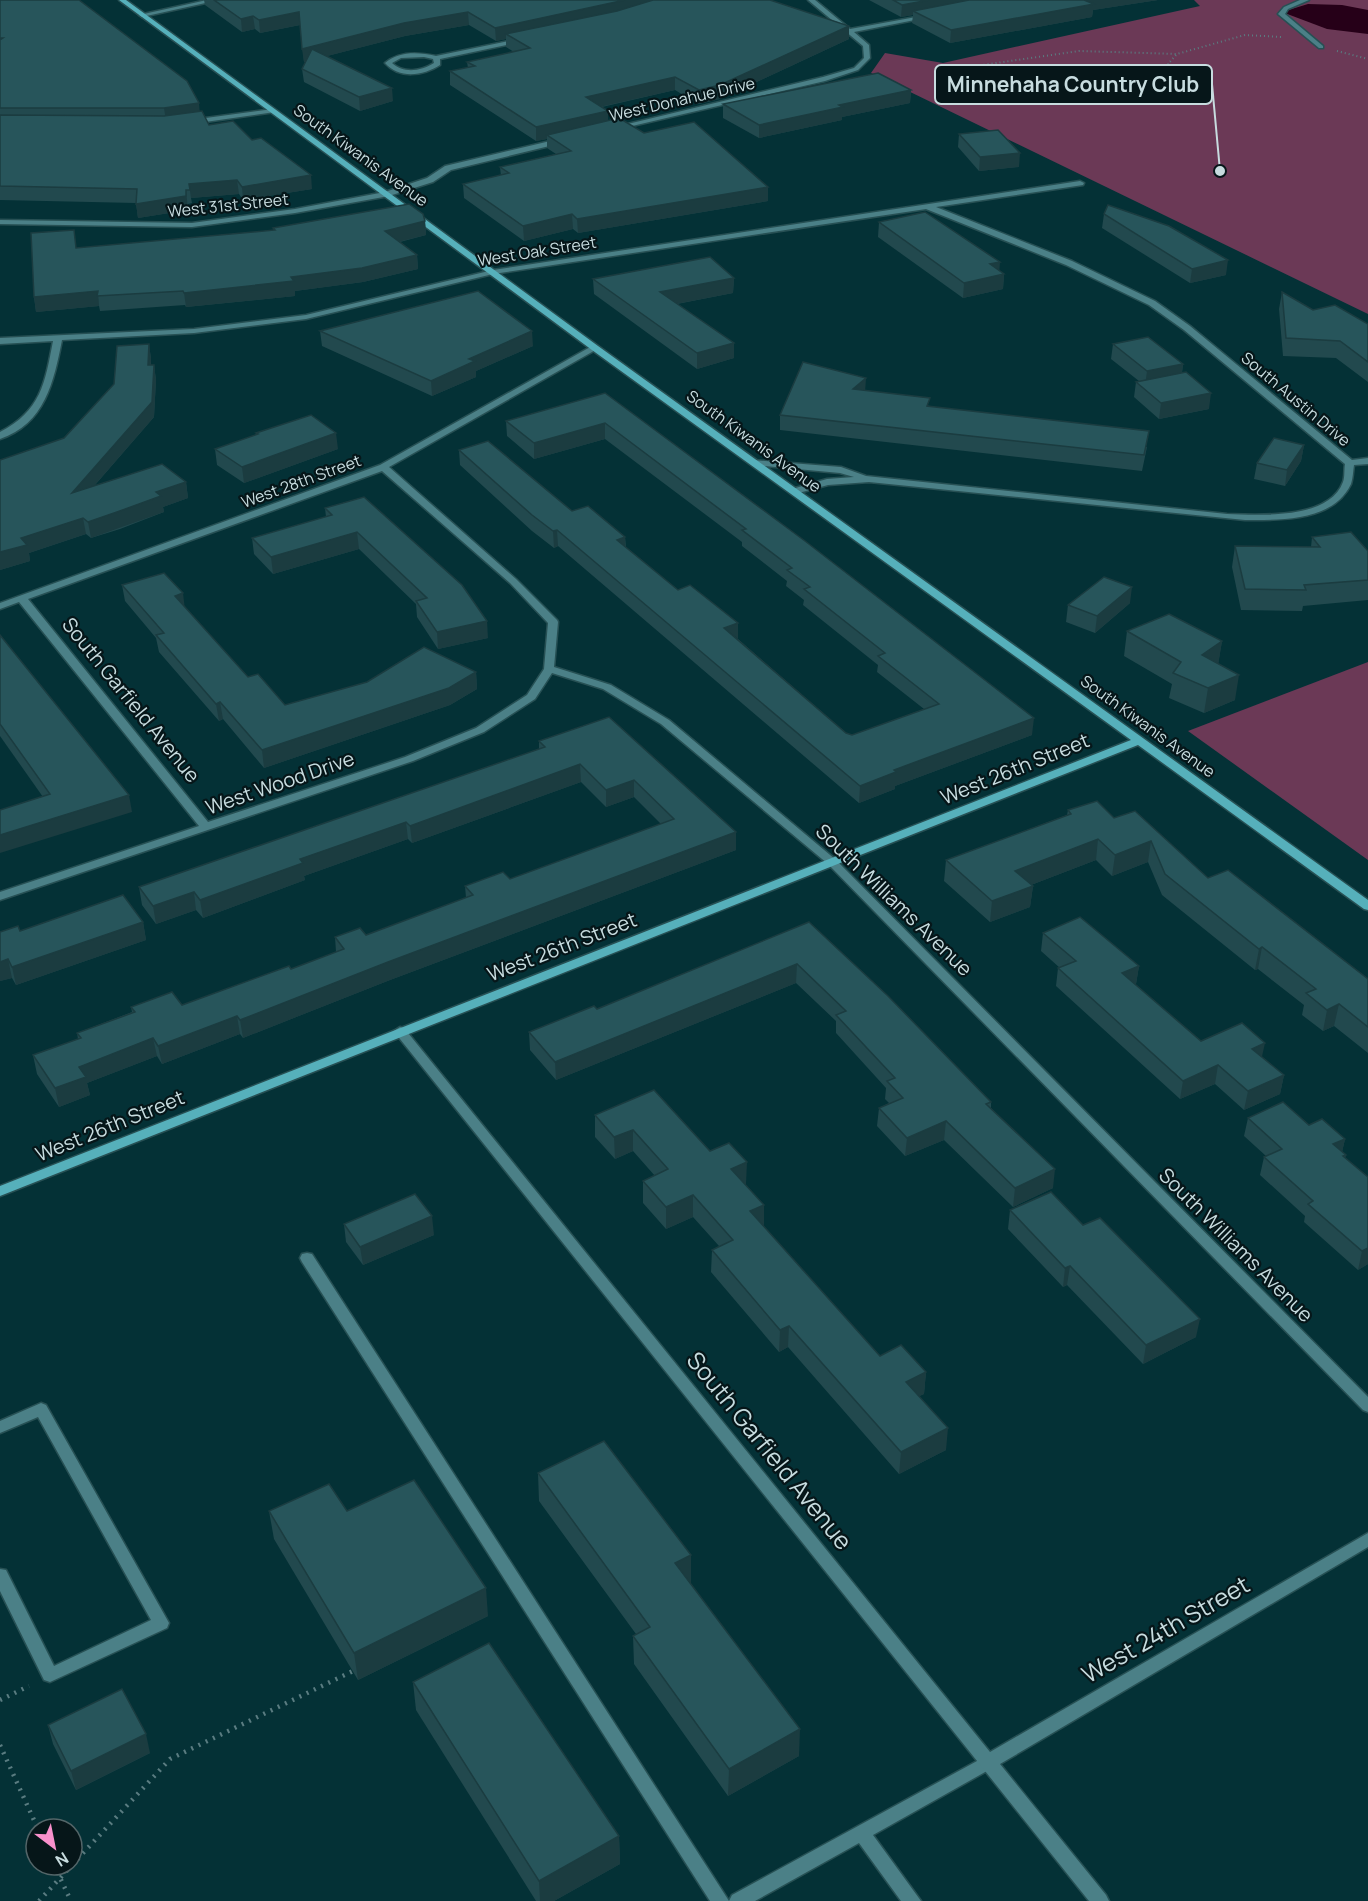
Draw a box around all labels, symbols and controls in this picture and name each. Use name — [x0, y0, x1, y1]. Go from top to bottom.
callout: Minnehaha Country Club — [935, 65, 1212, 104]
text: Minnehaha Country Club — [947, 70, 1199, 98]
street label: West Donahue Drive — [607, 72, 757, 126]
street label: South Kiwanis Avenue — [289, 99, 433, 211]
street label: West 31st Street — [166, 188, 290, 222]
street label: West Oak Street — [476, 231, 598, 271]
street label: South Austin Drive — [1237, 347, 1355, 451]
street label: South Kiwanis Avenue — [682, 385, 826, 497]
street label: West 28th Street — [238, 449, 364, 513]
street label: South Garfield Avenue — [56, 611, 206, 788]
street label: South Kiwanis Avenue — [1076, 670, 1220, 782]
street label: West 26th Street — [936, 726, 1093, 811]
street label: West Wood Drive — [202, 744, 358, 821]
street label: South Williams Avenue — [810, 818, 979, 982]
street label: West 26th Street — [483, 906, 640, 987]
street label: West 26th Street — [31, 1083, 188, 1168]
street label: South Williams Avenue — [1153, 1162, 1319, 1328]
street label: South Garfield Avenue — [680, 1344, 860, 1556]
street label: West 24th Street — [1075, 1567, 1255, 1690]
north arrow — [24, 1817, 84, 1877]
text: N — [51, 1847, 73, 1872]

